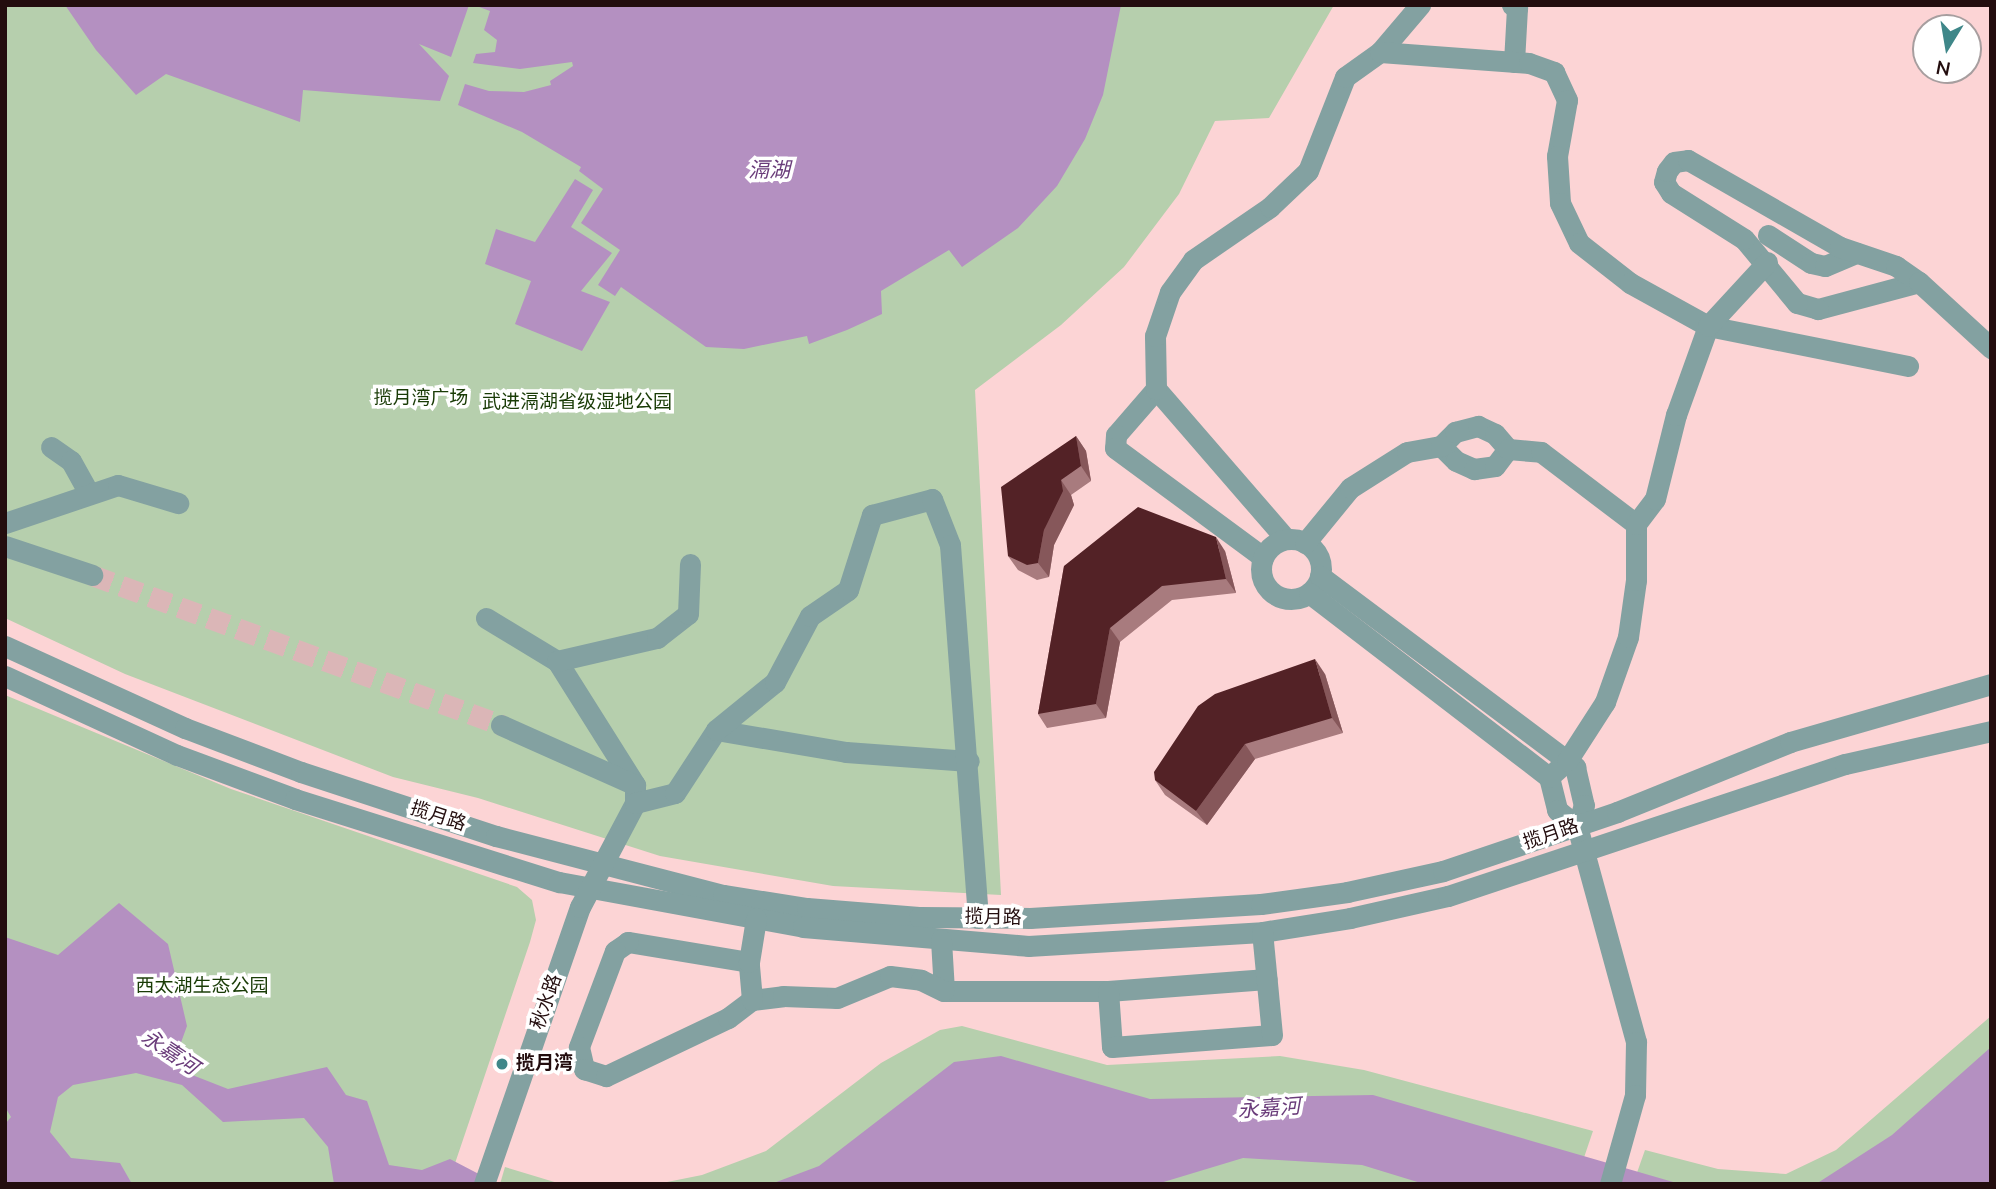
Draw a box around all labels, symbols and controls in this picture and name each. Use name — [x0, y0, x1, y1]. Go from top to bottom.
north arrow — [1912, 14, 1982, 84]
text: N — [1934, 54, 1953, 82]
water label: 滆湖 — [748, 157, 790, 183]
park label: 揽月湾广场 — [374, 388, 468, 410]
park label: 武进滆湖省级湿地公园 — [482, 392, 672, 414]
street label: 揽月路 — [407, 797, 469, 837]
street label: 揽月路 — [1520, 815, 1582, 855]
street label: 揽月路 — [964, 906, 1022, 930]
street label: 秋水路 — [527, 971, 567, 1033]
park label: 西太湖生态公园 — [136, 976, 268, 998]
water label: 永嘉河 — [137, 1024, 203, 1080]
place label: 揽月湾 — [516, 1053, 573, 1075]
marker: 揽月湾 — [494, 1056, 510, 1072]
water label: 永嘉河 — [1237, 1093, 1301, 1123]

